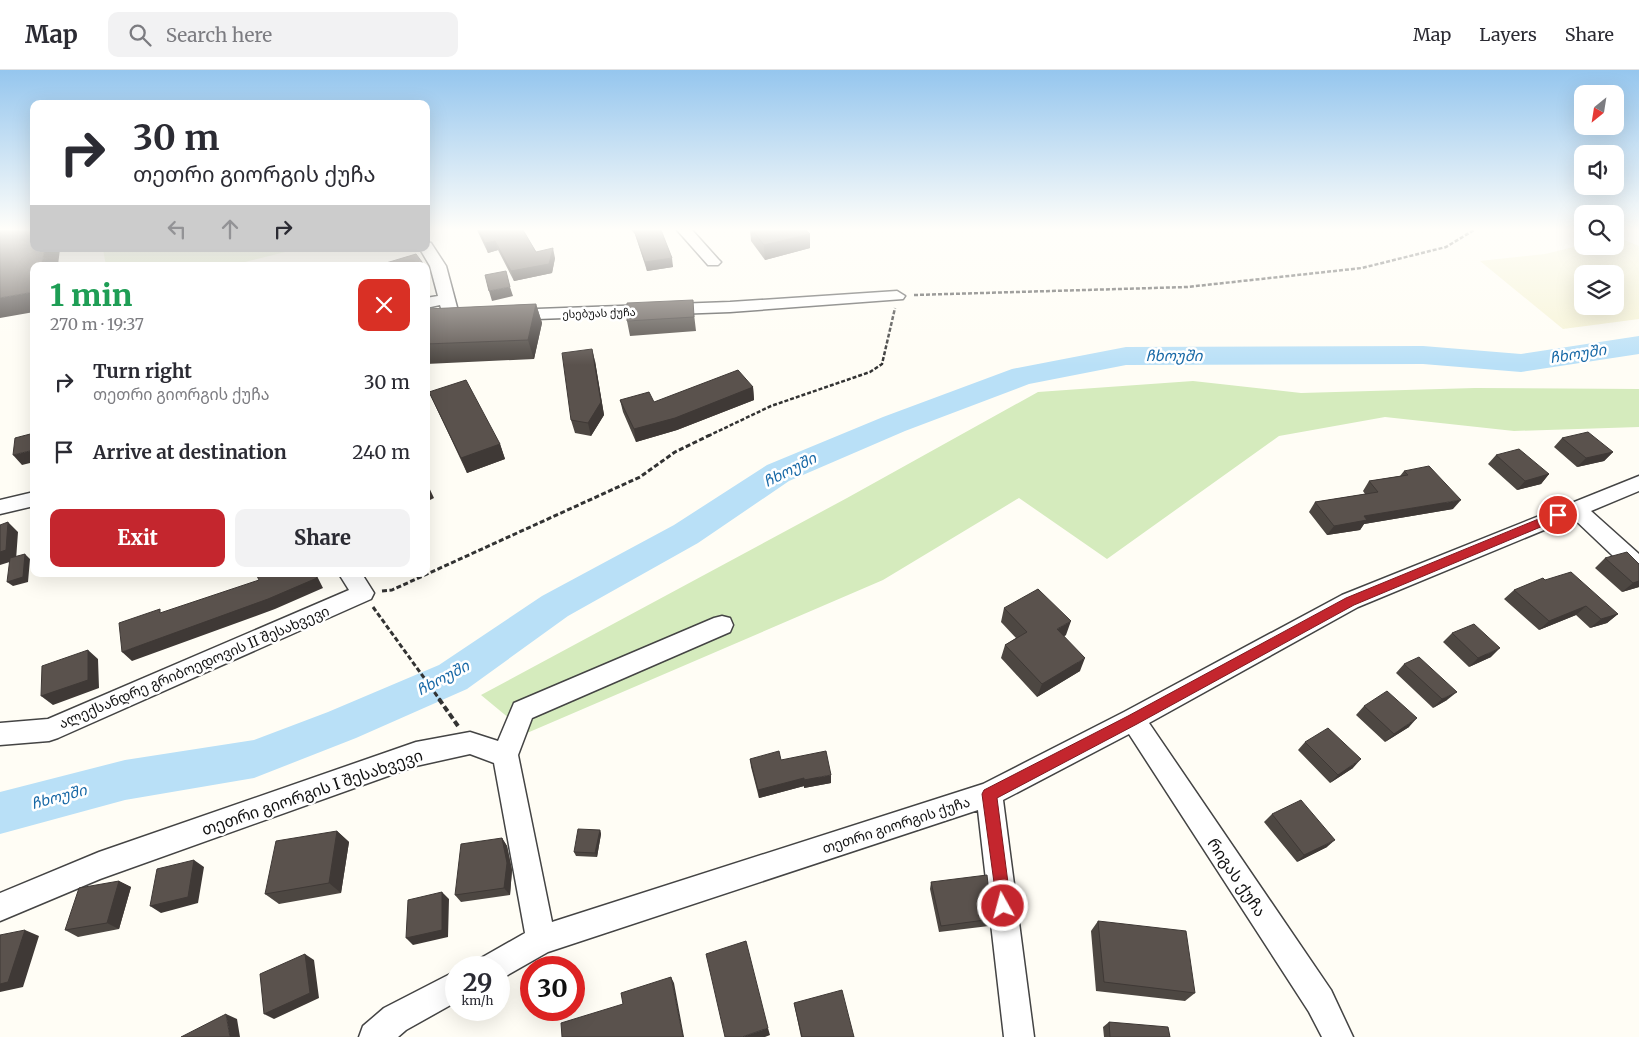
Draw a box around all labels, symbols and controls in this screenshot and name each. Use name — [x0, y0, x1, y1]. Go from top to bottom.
search box — [108, 12, 458, 57]
text: Map — [25, 19, 78, 50]
icon: search — [126, 21, 154, 49]
text: Search here — [166, 23, 272, 47]
text: Map — [1413, 23, 1451, 46]
text: Layers — [1479, 23, 1537, 46]
text: Share — [1565, 23, 1614, 46]
north arrow — [1574, 85, 1624, 135]
map controls — [1574, 85, 1624, 315]
text: 30 m — [133, 116, 219, 160]
icon: right — [50, 120, 115, 185]
button: sound — [1574, 145, 1624, 195]
text: თეთრი გიორგის ქუჩა — [133, 160, 376, 188]
button: search — [1574, 205, 1624, 255]
icon: left — [163, 215, 191, 243]
icon: ahead — [216, 215, 244, 243]
icon: right — [269, 215, 297, 243]
button: layers — [1574, 265, 1624, 315]
text: 1 min — [50, 276, 132, 314]
button: close — [358, 279, 410, 331]
street label: ესებუას ქუჩა — [562, 305, 636, 321]
text: 270 m · 19:37 — [50, 314, 144, 334]
water label: ჩხოუში — [1548, 339, 1609, 367]
water label: ჩხოუში — [1146, 346, 1204, 365]
text: Turn right — [93, 359, 192, 383]
icon: right — [50, 368, 78, 396]
text: 30 m — [364, 370, 410, 394]
text: თეთრი გიორგის ქუჩა — [93, 384, 269, 404]
icon: arrive — [50, 438, 78, 466]
text: Arrive at destination — [93, 440, 287, 464]
text: 240 m — [352, 440, 410, 464]
water label: ჩხოუში — [760, 448, 821, 491]
pin — [1537, 494, 1579, 536]
icon: arrive — [1544, 501, 1572, 529]
button: Exit — [50, 509, 225, 567]
button: Share — [235, 509, 410, 567]
street label: ალექსანდრე გრიბოედოვის II შესახვევი — [56, 602, 332, 732]
water label: ჩხოუში — [413, 655, 473, 699]
street label: თეთრი გიორგის I შესახვევი — [199, 745, 425, 839]
water label: ჩხოუში — [29, 780, 90, 813]
street label: თეთრი გიორგის ქუჩა — [820, 793, 972, 857]
street label: რიგას ქუჩა — [1203, 834, 1271, 920]
position arrow — [976, 879, 1028, 931]
speed limit sign: 30 — [520, 956, 585, 1021]
text: 29 — [463, 966, 492, 998]
text: km/h — [462, 993, 493, 1008]

